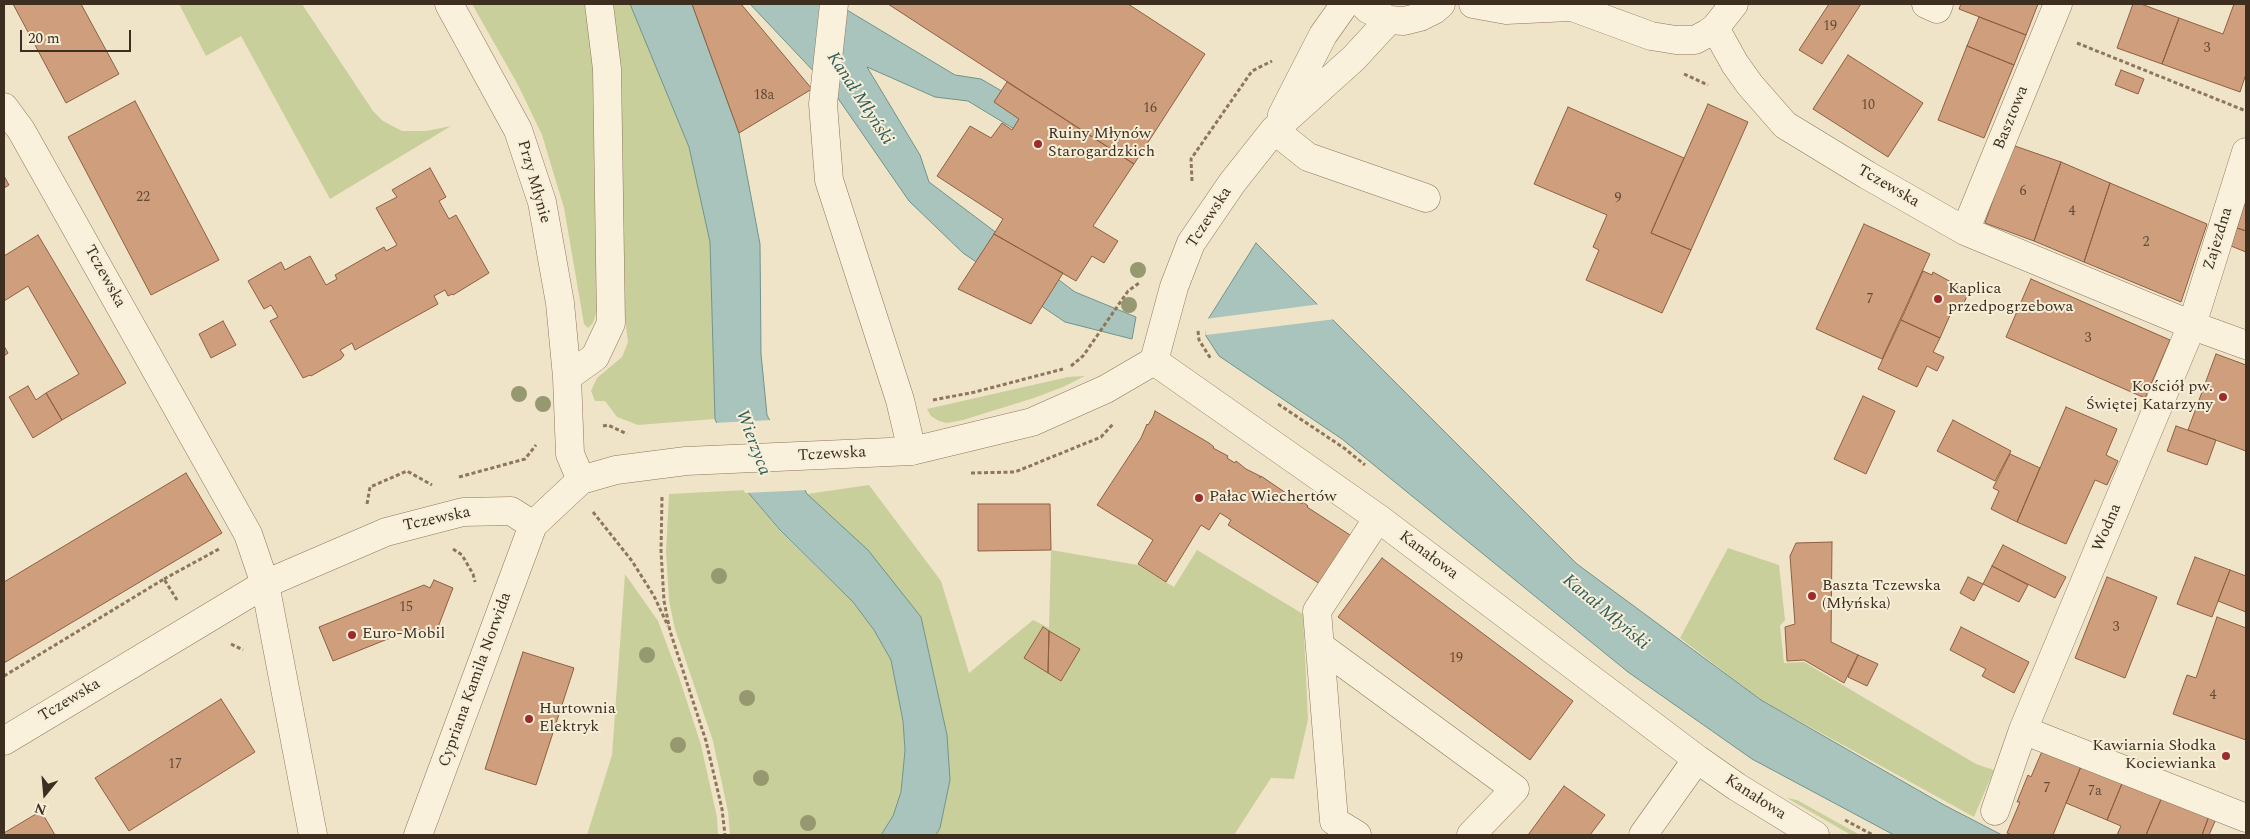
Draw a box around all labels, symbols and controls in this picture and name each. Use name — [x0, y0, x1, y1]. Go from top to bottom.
house number: 19 — [1823, 19, 1837, 35]
scale bar — [22, 20, 134, 52]
text: 20 m — [28, 27, 60, 50]
house number: 3 — [2204, 41, 2210, 57]
water label: Kanał Młyński — [821, 48, 897, 150]
street label: Basztowa — [1991, 83, 2033, 153]
house number: 18a — [754, 88, 774, 104]
house number: 10 — [1861, 98, 1875, 114]
house number: 16 — [1143, 101, 1157, 117]
place label: Ruiny Młynów Starogardzkich — [1048, 125, 1155, 163]
street label: Przy Młynie — [512, 138, 554, 226]
marker: Ruiny Młynów Starogardzkich — [1032, 138, 1044, 150]
street label: Tczewska — [1854, 162, 1922, 212]
street label: Tczewska — [1183, 184, 1237, 252]
house number: 6 — [2020, 184, 2026, 200]
house number: 22 — [136, 190, 150, 206]
house number: 9 — [1615, 191, 1621, 207]
house number: 4 — [2069, 204, 2075, 220]
street label: Zajezdna — [2200, 205, 2238, 273]
house number: 2 — [2143, 235, 2149, 251]
street label: Tczewska — [79, 242, 129, 312]
place label: Kaplica przedpogrzebowa — [1948, 280, 2073, 318]
house number: 7 — [1867, 292, 1873, 308]
marker: Kaplica przedpogrzebowa — [1932, 293, 1944, 305]
house number: 3 — [2085, 331, 2091, 347]
place label: Kościół pw. Świętej Katarzyny — [2086, 378, 2213, 416]
marker: Kościół pw. Świętej Katarzyny — [2217, 391, 2229, 403]
water label: Wierzyca — [730, 407, 774, 479]
street label: Tczewska — [797, 444, 867, 466]
place label: Pałac Wiechertów — [1209, 488, 1337, 508]
marker: Pałac Wiechertów — [1193, 492, 1205, 504]
street label: Wodna — [2089, 501, 2127, 555]
street label: Tczewska — [402, 503, 472, 537]
street label: Kanałowa — [1395, 528, 1461, 584]
water label: Kanał Młyński — [1557, 570, 1653, 656]
place label: Baszta Tczewska (Młyńska) — [1822, 577, 1941, 615]
street label: Cypriana Kamila Norwida — [435, 590, 517, 770]
marker: Baszta Tczewska (Młyńska) — [1806, 590, 1818, 602]
house number: 15 — [399, 600, 413, 616]
house number: 3 — [2113, 620, 2119, 636]
place label: Euro-Mobil — [362, 625, 445, 645]
marker: Euro-Mobil — [346, 629, 358, 641]
house number: 19 — [1449, 651, 1463, 667]
street label: Tczewska — [36, 675, 104, 727]
house number: 4 — [2210, 688, 2216, 704]
place label: Hurtownia Elektryk — [539, 700, 616, 738]
marker: Hurtownia Elektryk — [523, 713, 535, 725]
place label: Kawiarnia Słodka Kociewianka — [2092, 737, 2216, 775]
marker: Kawiarnia Słodka Kociewianka — [2220, 750, 2232, 762]
house number: 17 — [168, 757, 182, 773]
north arrow — [20, 769, 70, 819]
street label: Kanałowa — [1721, 771, 1789, 825]
house number: 7 — [2044, 781, 2050, 797]
house number: 7a — [2088, 784, 2102, 800]
text: N — [32, 797, 49, 821]

